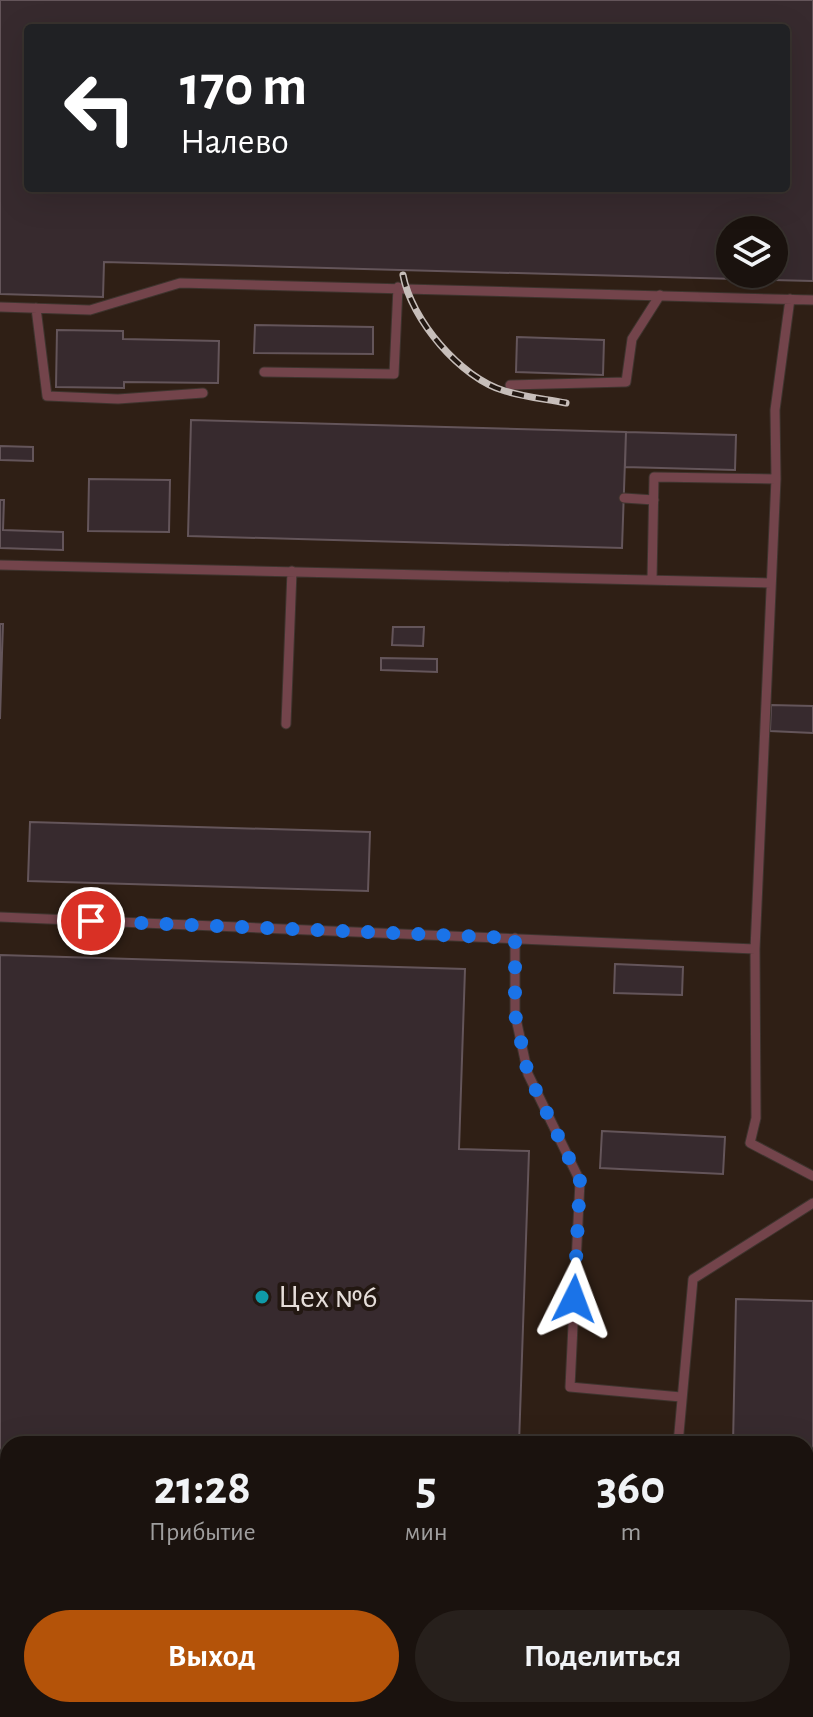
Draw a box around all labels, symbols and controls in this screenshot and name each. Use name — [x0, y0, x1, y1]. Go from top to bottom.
icon: left — [48, 56, 152, 160]
text: 170 m — [180, 59, 307, 115]
text: Налево — [180, 124, 289, 160]
map controls — [716, 216, 788, 288]
button: layers — [716, 216, 788, 288]
pin — [57, 887, 125, 955]
icon: arrive — [69, 899, 113, 943]
position arrow — [532, 1257, 616, 1341]
place label: Цех №6 — [278, 1281, 377, 1313]
marker: Цех №6 — [253, 1288, 271, 1306]
text: 21:28 — [154, 1465, 251, 1513]
text: 5 — [416, 1465, 436, 1513]
text: 360 — [596, 1465, 665, 1513]
text: Прибытие — [149, 1519, 256, 1545]
text: мин — [405, 1519, 448, 1545]
text: m — [620, 1519, 641, 1545]
button: Выход — [24, 1610, 399, 1702]
button: Поделиться — [415, 1610, 790, 1702]

